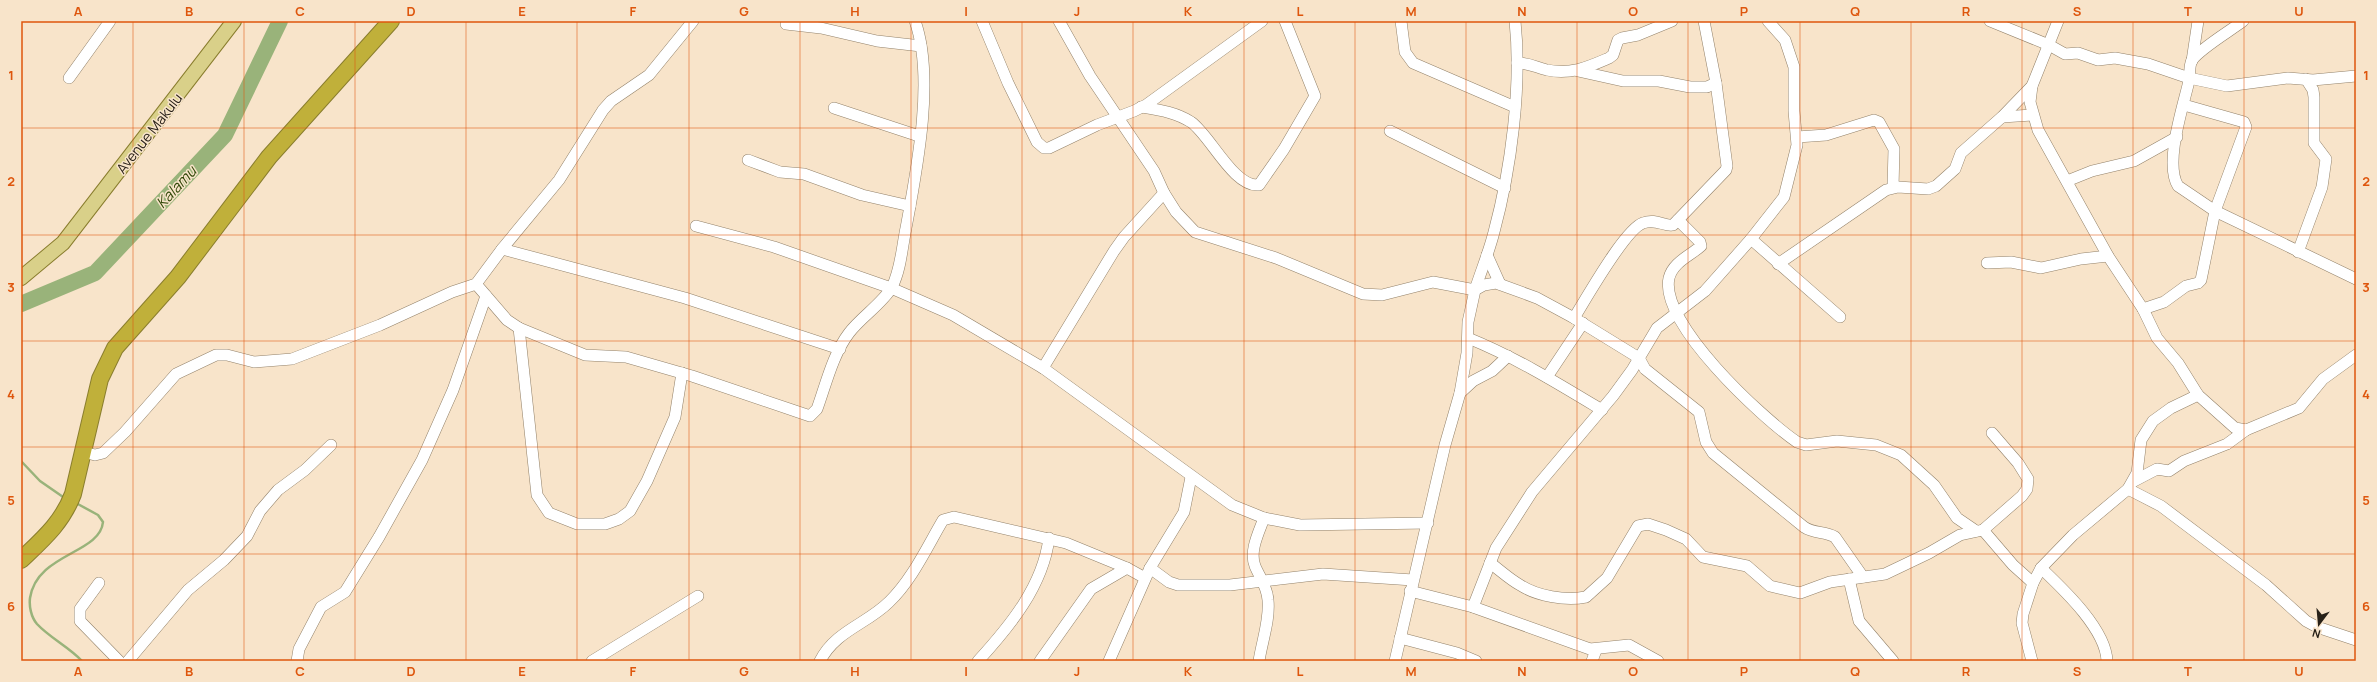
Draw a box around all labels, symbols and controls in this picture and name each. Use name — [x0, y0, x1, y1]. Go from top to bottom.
text: A — [74, 2, 83, 20]
text: B — [185, 2, 193, 20]
text: C — [295, 2, 305, 20]
text: D — [406, 2, 416, 20]
text: E — [518, 2, 526, 20]
text: F — [630, 2, 637, 20]
text: G — [739, 2, 749, 20]
text: H — [850, 2, 860, 20]
text: I — [964, 2, 968, 20]
text: J — [1074, 2, 1080, 20]
text: K — [1184, 2, 1193, 20]
text: L — [1297, 2, 1304, 20]
text: M — [1405, 2, 1417, 20]
text: N — [1517, 2, 1527, 20]
text: O — [1628, 2, 1638, 20]
text: P — [1740, 2, 1748, 20]
text: Q — [1850, 2, 1860, 20]
text: R — [1962, 2, 1971, 20]
text: S — [2073, 2, 2082, 20]
text: T — [2184, 2, 2192, 20]
text: U — [2294, 2, 2304, 20]
text: 1 — [8, 66, 14, 84]
text: 1 — [2363, 66, 2369, 84]
street label: Avenue Makulu — [112, 89, 186, 177]
water label: Kalamu — [151, 161, 202, 213]
text: 2 — [7, 172, 15, 190]
text: 2 — [2362, 172, 2370, 190]
text: 3 — [7, 278, 15, 296]
text: 3 — [2362, 278, 2370, 296]
text: 4 — [7, 385, 15, 403]
text: 4 — [2362, 385, 2370, 403]
text: 5 — [7, 491, 15, 509]
text: 5 — [2362, 491, 2370, 509]
text: 6 — [7, 597, 15, 615]
text: 6 — [2362, 597, 2370, 615]
north arrow — [2299, 604, 2339, 644]
text: N — [2310, 626, 2322, 642]
text: A — [74, 662, 83, 680]
text: B — [185, 662, 193, 680]
text: C — [295, 662, 305, 680]
text: D — [406, 662, 416, 680]
text: E — [518, 662, 526, 680]
text: F — [630, 662, 637, 680]
text: G — [739, 662, 749, 680]
text: H — [850, 662, 860, 680]
text: I — [964, 662, 968, 680]
text: J — [1074, 662, 1080, 680]
text: K — [1184, 662, 1193, 680]
text: L — [1297, 662, 1304, 680]
text: M — [1405, 662, 1417, 680]
text: N — [1517, 662, 1527, 680]
text: O — [1628, 662, 1638, 680]
text: P — [1740, 662, 1748, 680]
text: Q — [1850, 662, 1860, 680]
text: R — [1962, 662, 1971, 680]
text: S — [2073, 662, 2082, 680]
text: T — [2184, 662, 2192, 680]
text: U — [2294, 662, 2304, 680]

